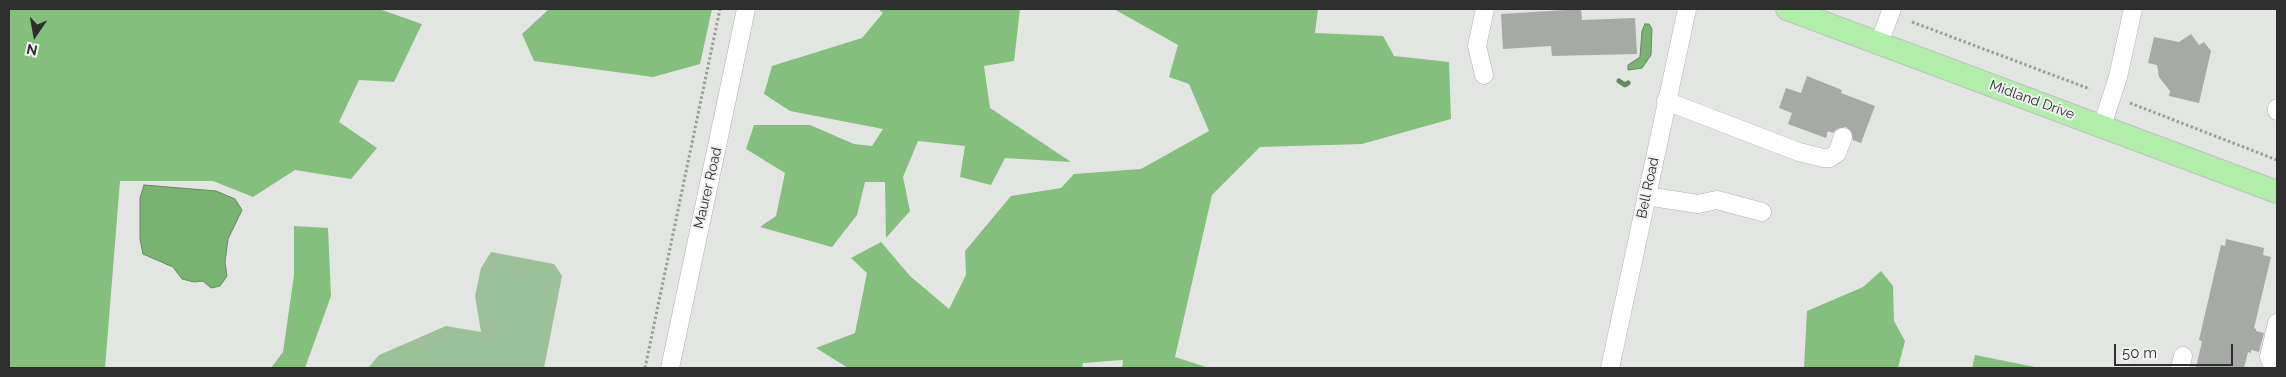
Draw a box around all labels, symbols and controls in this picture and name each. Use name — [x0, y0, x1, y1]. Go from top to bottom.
north arrow — [10, 10, 60, 60]
text: N — [25, 41, 39, 59]
street label: Midland Drive — [1987, 77, 2077, 123]
street label: Maurer Road — [690, 146, 726, 230]
street label: Bell Road — [1633, 156, 1663, 220]
scale bar — [2116, 334, 2235, 366]
text: 50 m — [2122, 344, 2157, 362]

